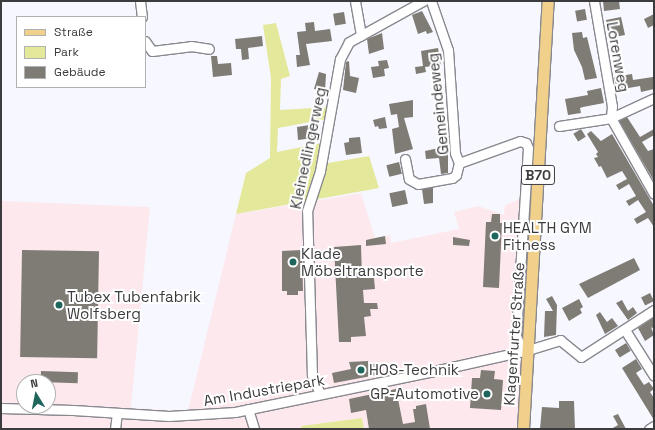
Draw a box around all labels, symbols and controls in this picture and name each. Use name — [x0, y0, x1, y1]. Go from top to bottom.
legend — [16, 16, 146, 88]
street label: Lorenweg — [603, 20, 633, 94]
text: Straße — [54, 24, 93, 40]
text: Park — [54, 44, 79, 60]
street label: Gemeindeweg — [424, 52, 452, 156]
text: Gebäude — [54, 64, 106, 80]
street label: Kleinedlingerweg — [286, 85, 330, 211]
road number: B70 — [520, 163, 556, 187]
place label: HEALTH GYM Fitness — [503, 218, 592, 253]
marker: HEALTH GYM Fitness — [490, 231, 500, 241]
place label: Klade Möbeltransporte — [301, 244, 424, 279]
marker: Klade Möbeltransporte — [288, 257, 298, 267]
street label: Klagenfurter Straße — [500, 262, 528, 406]
place label: Tubex Tubenfabrik Wolfsberg — [67, 287, 201, 322]
marker: Tubex Tubenfabrik Wolfsberg — [54, 300, 64, 310]
place label: HOS-Technik — [369, 361, 459, 379]
marker: HOS-Technik — [356, 365, 366, 375]
street label: Am Industriepark — [202, 370, 326, 410]
north arrow — [16, 374, 56, 414]
text: N — [29, 376, 39, 391]
place label: GP-Automotive — [370, 385, 479, 403]
marker: GP-Automotive — [482, 389, 492, 399]

